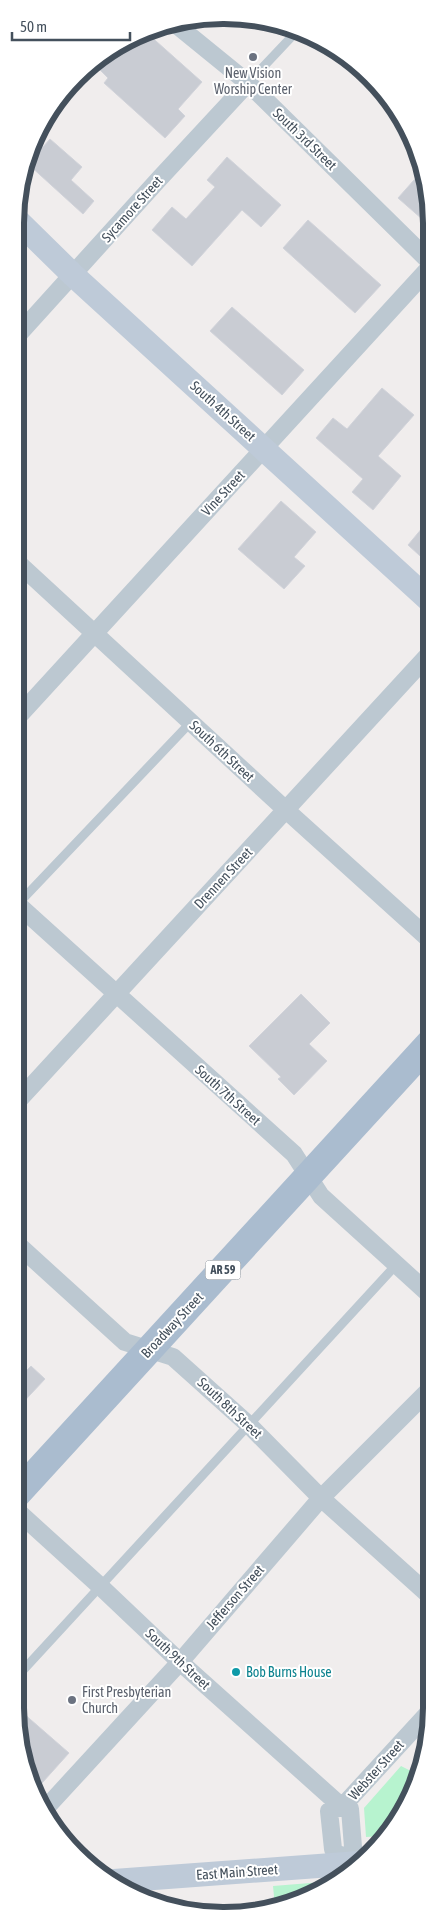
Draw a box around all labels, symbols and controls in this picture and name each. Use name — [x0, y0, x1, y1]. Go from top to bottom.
scale bar — [12, 10, 130, 42]
text: 50 m — [20, 18, 47, 35]
marker: New Vision Worship Center — [247, 51, 259, 63]
place label: New Vision Worship Center — [214, 65, 293, 97]
street label: South 3rd Street — [270, 105, 340, 173]
street label: Sycamore Street — [98, 173, 166, 245]
street label: South 4th Street — [187, 378, 259, 444]
street label: Vine Street — [198, 467, 248, 519]
street label: South 6th Street — [187, 717, 257, 785]
street label: Drennen Street — [191, 844, 255, 912]
street label: South 7th Street — [192, 1062, 264, 1128]
road number: AR 59 — [206, 1260, 240, 1280]
street label: Broadway Street — [138, 1289, 206, 1361]
street label: South 8th Street — [195, 1374, 265, 1442]
street label: Jefferson Street — [203, 1562, 267, 1632]
street label: South 9th Street — [143, 1625, 213, 1693]
place label: Bob Burns House — [246, 1664, 332, 1680]
marker: Bob Burns House — [230, 1666, 242, 1678]
place label: First Presbyterian Church — [82, 1684, 171, 1716]
marker: First Presbyterian Church — [66, 1694, 78, 1706]
street label: Webster Street — [345, 1737, 407, 1803]
street label: East Main Street — [196, 1861, 278, 1883]

